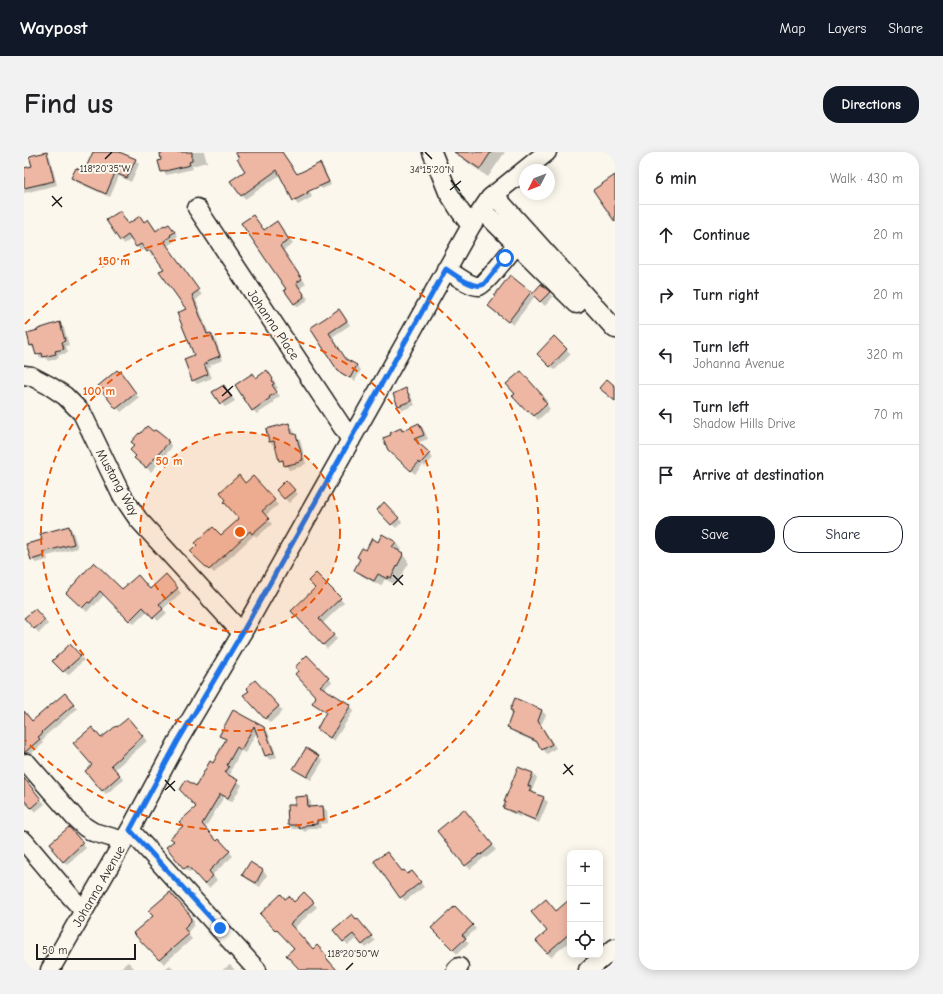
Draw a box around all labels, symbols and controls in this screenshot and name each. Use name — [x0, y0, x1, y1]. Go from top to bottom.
text: Waypost — [20, 17, 88, 39]
text: Map — [779, 20, 806, 37]
text: Layers — [828, 20, 866, 37]
text: Share — [888, 20, 923, 37]
button: Directions — [823, 86, 919, 123]
text: Find us — [24, 88, 113, 120]
text: 118°20'35"W — [80, 163, 131, 175]
text: 34°15'20"N — [410, 164, 454, 176]
north arrow — [519, 164, 555, 200]
text: 6 min — [655, 169, 697, 188]
text: Walk · 430 m — [830, 171, 903, 186]
icon: ahead — [655, 224, 677, 246]
text: Continue — [693, 226, 750, 244]
text: 20 m — [873, 227, 903, 242]
route start — [496, 249, 514, 267]
text: 150 m — [98, 254, 130, 268]
icon: right — [655, 284, 677, 306]
street label: Johanna Place — [245, 286, 303, 363]
text: Turn right — [693, 286, 759, 304]
text: 20 m — [873, 287, 903, 302]
text: Turn left — [693, 338, 749, 356]
icon: left — [655, 344, 677, 366]
text: 320 m — [867, 347, 903, 362]
text: Johanna Avenue — [693, 356, 785, 371]
text: 100 m — [83, 384, 115, 398]
text: Turn left — [693, 398, 749, 416]
icon: left — [655, 404, 677, 426]
text: 70 m — [874, 407, 903, 422]
text: Shadow Hills Drive — [693, 416, 795, 431]
street label: Mustang Way — [93, 446, 142, 519]
text: 50 m — [155, 454, 183, 468]
icon: arrive — [655, 464, 677, 486]
text: Arrive at destination — [693, 466, 824, 484]
button: Save — [655, 516, 775, 553]
button: Share — [783, 516, 903, 553]
centre of rings — [233, 525, 247, 539]
street label: Johanna Avenue — [69, 842, 128, 930]
map controls — [567, 850, 603, 958]
button: + — [567, 850, 603, 886]
button: − — [567, 886, 603, 922]
route end — [211, 919, 229, 937]
button: locate — [567, 922, 603, 958]
scale bar — [36, 942, 136, 961]
text: 50 m — [42, 944, 67, 957]
text: 118°20'50"W — [327, 948, 379, 960]

